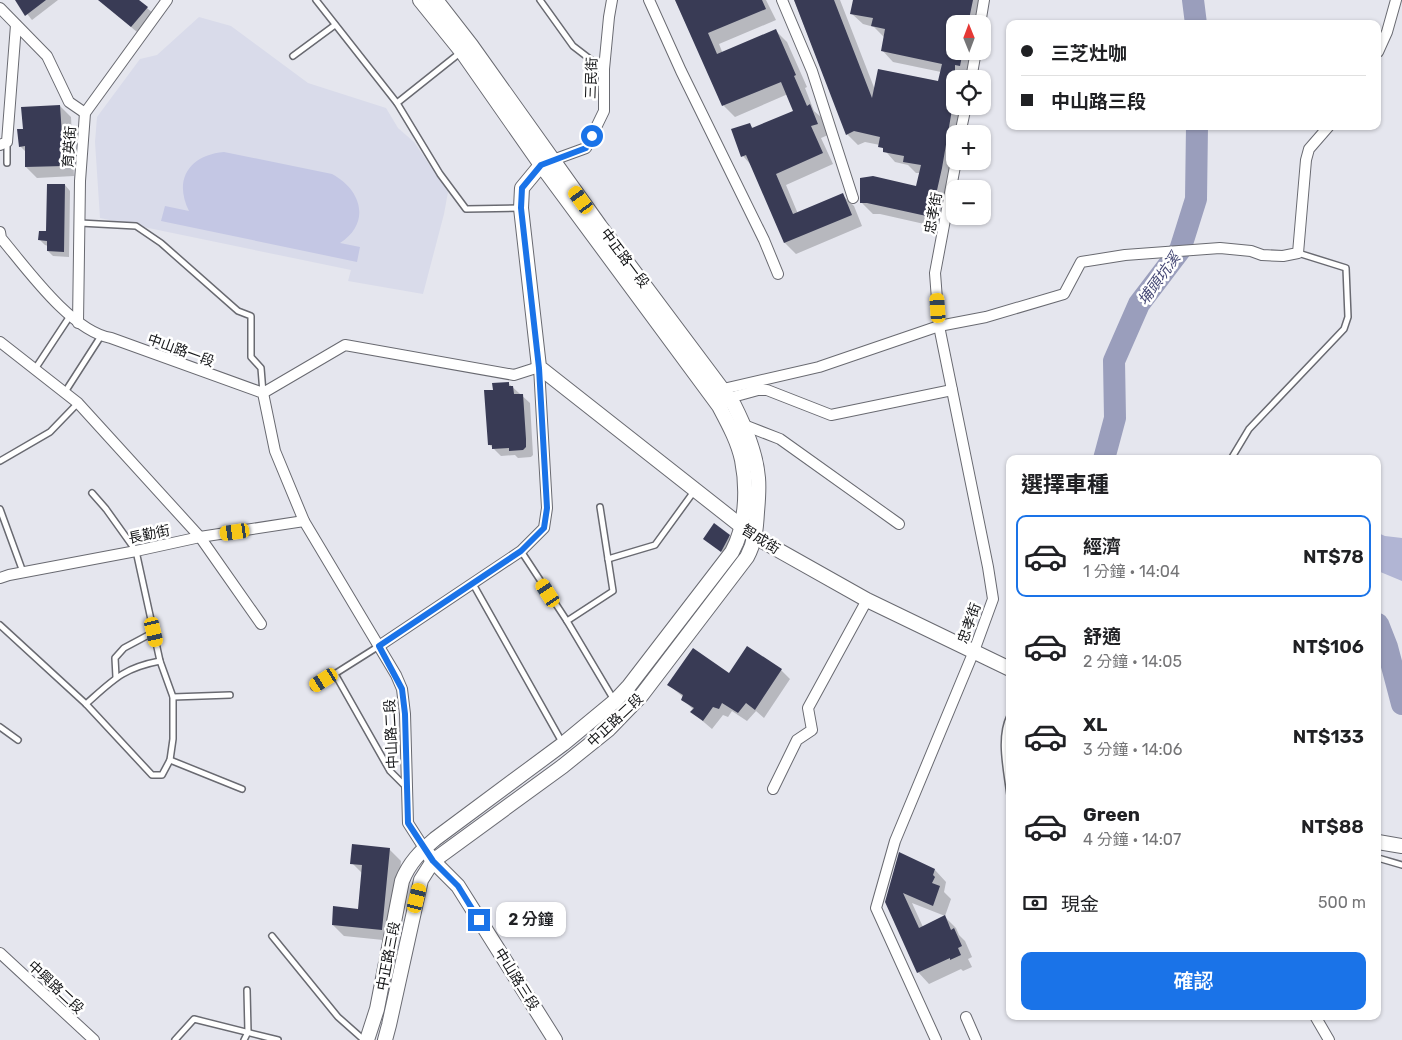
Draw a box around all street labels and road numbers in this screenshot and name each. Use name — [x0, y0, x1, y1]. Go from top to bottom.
street label: 三民街 — [582, 57, 601, 99]
street label: 育英街 — [60, 125, 79, 169]
street label: 忠孝街 — [921, 191, 946, 235]
street label: 中正路一段 — [597, 225, 652, 291]
street label: 中山路一段 — [145, 331, 217, 370]
street label: 智成街 — [738, 521, 783, 558]
street label: 長勤街 — [127, 522, 171, 547]
street label: 忠孝街 — [954, 601, 985, 646]
street label: 中正路二段 — [584, 690, 647, 750]
street label: 中山路二段 — [381, 699, 402, 769]
street label: 中正路三段 — [373, 920, 404, 992]
street label: 中山路三段 — [491, 945, 542, 1013]
street label: 中興路二段 — [24, 957, 87, 1017]

